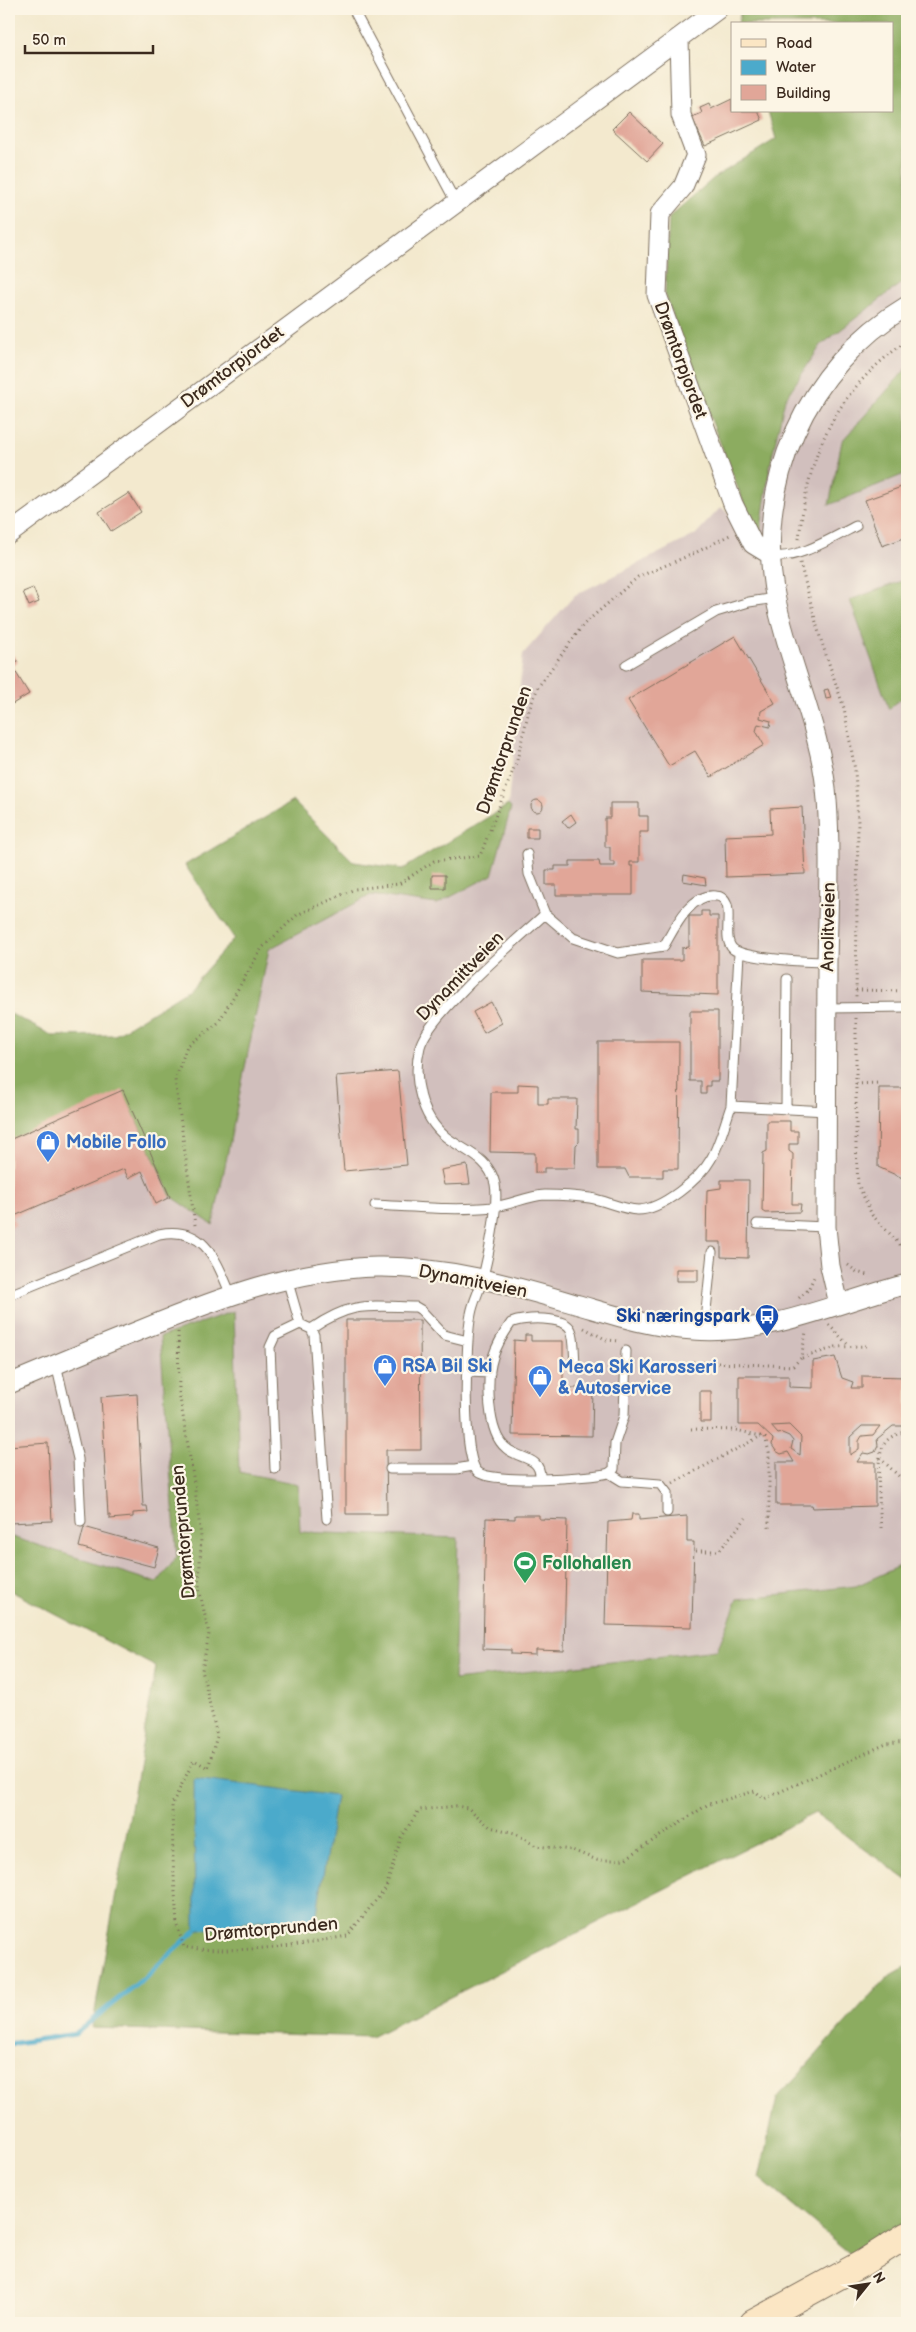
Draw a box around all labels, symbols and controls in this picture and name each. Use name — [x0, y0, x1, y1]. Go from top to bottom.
scale bar — [25, 22, 152, 54]
legend — [731, 22, 894, 112]
text: 50 m — [32, 31, 66, 50]
text: Road — [776, 34, 812, 53]
text: Water — [776, 58, 816, 77]
text: Building — [776, 84, 831, 103]
street label: Drømtorpjordet — [650, 299, 712, 422]
street label: Drømtorpjordet — [177, 322, 288, 413]
street label: Drømtorprunden — [473, 683, 536, 817]
street label: Anolitveien — [817, 882, 840, 972]
street label: Dynamittveien — [413, 927, 508, 1025]
shop icon: Mobile Follo — [35, 1129, 61, 1163]
place label: Mobile Follo — [66, 1132, 166, 1153]
street label: Dynamitveien — [417, 1261, 529, 1302]
bus stop icon: Ski næringspark — [754, 1303, 780, 1337]
place label: Ski næringspark — [616, 1306, 751, 1327]
shop icon: RSA Bil Ski — [372, 1353, 398, 1387]
place label: RSA Bil Ski — [402, 1356, 492, 1377]
place label: Meca Ski Karosseri & Autoservice — [558, 1357, 717, 1399]
shop icon: Meca Ski Karosseri & Autoservice — [527, 1364, 553, 1398]
street label: Drømtorprunden — [167, 1464, 200, 1600]
sports icon: Follohallen — [512, 1550, 538, 1584]
place label: Follohallen — [542, 1553, 632, 1574]
street label: Drømtorprunden — [203, 1913, 339, 1946]
north arrow — [844, 2260, 894, 2310]
text: N — [869, 2269, 889, 2287]

